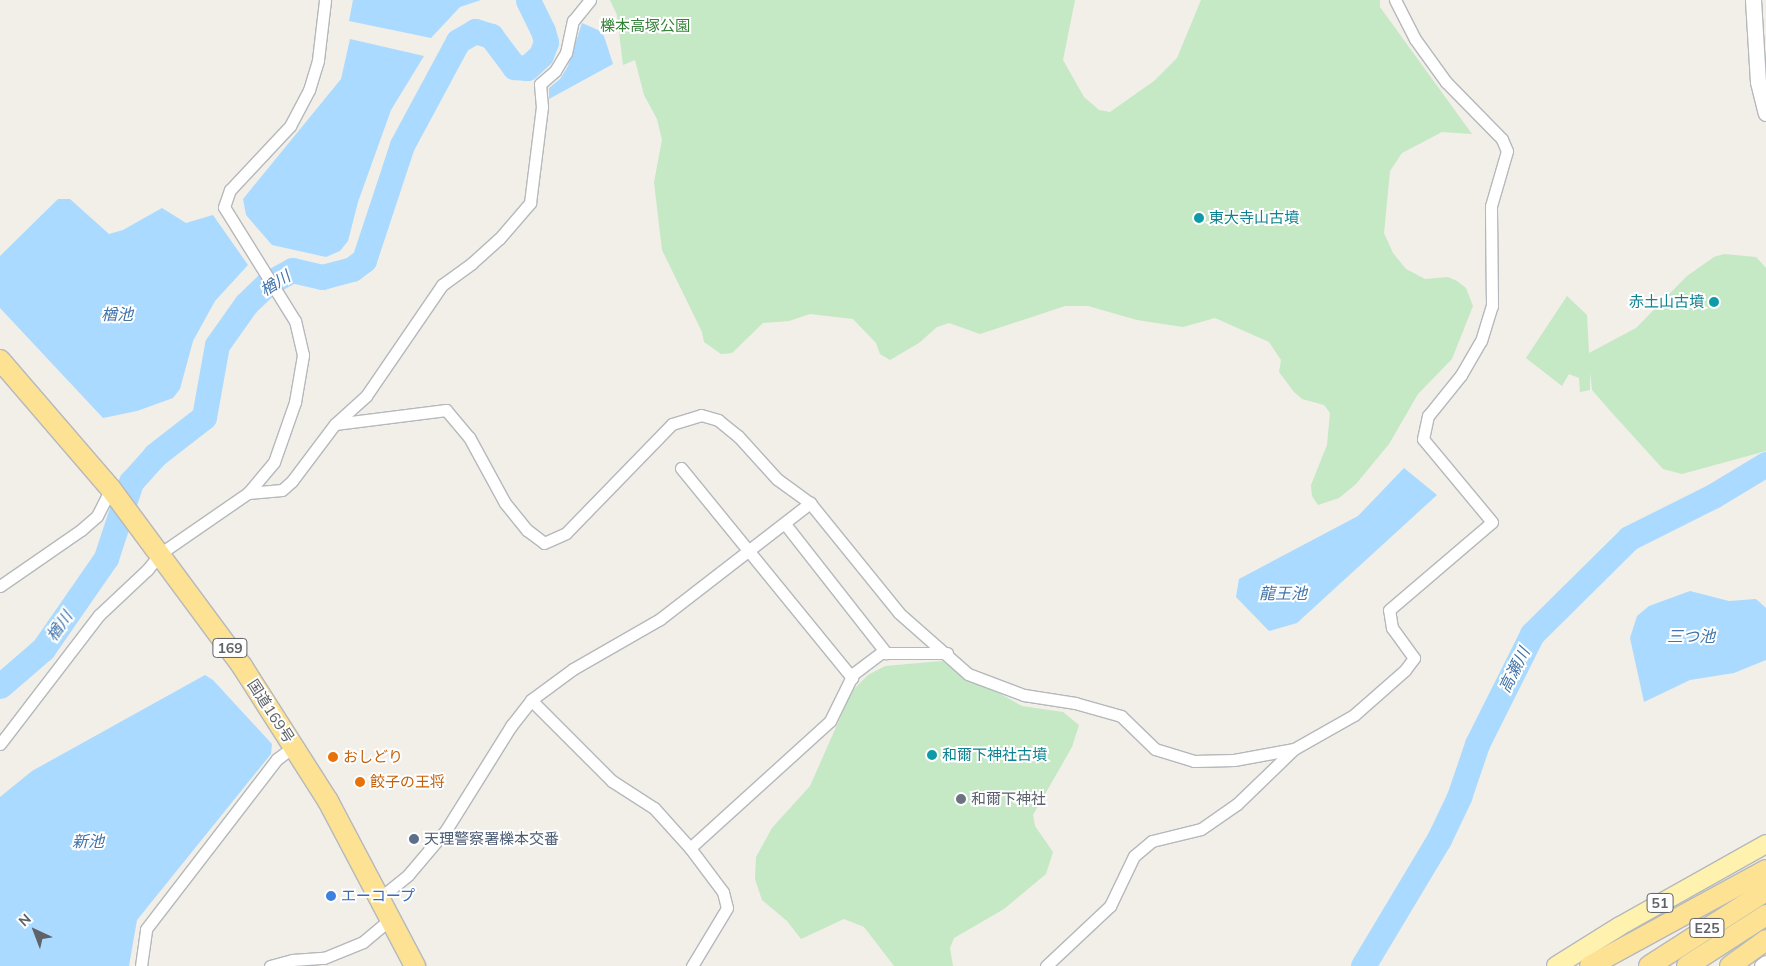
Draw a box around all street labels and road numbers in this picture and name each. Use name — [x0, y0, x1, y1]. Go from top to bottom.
road number: 169 — [211, 636, 249, 660]
street label: 国道169号 — [244, 676, 298, 746]
road number: 51 — [1646, 891, 1674, 914]
road number: E25 — [1688, 916, 1726, 940]

